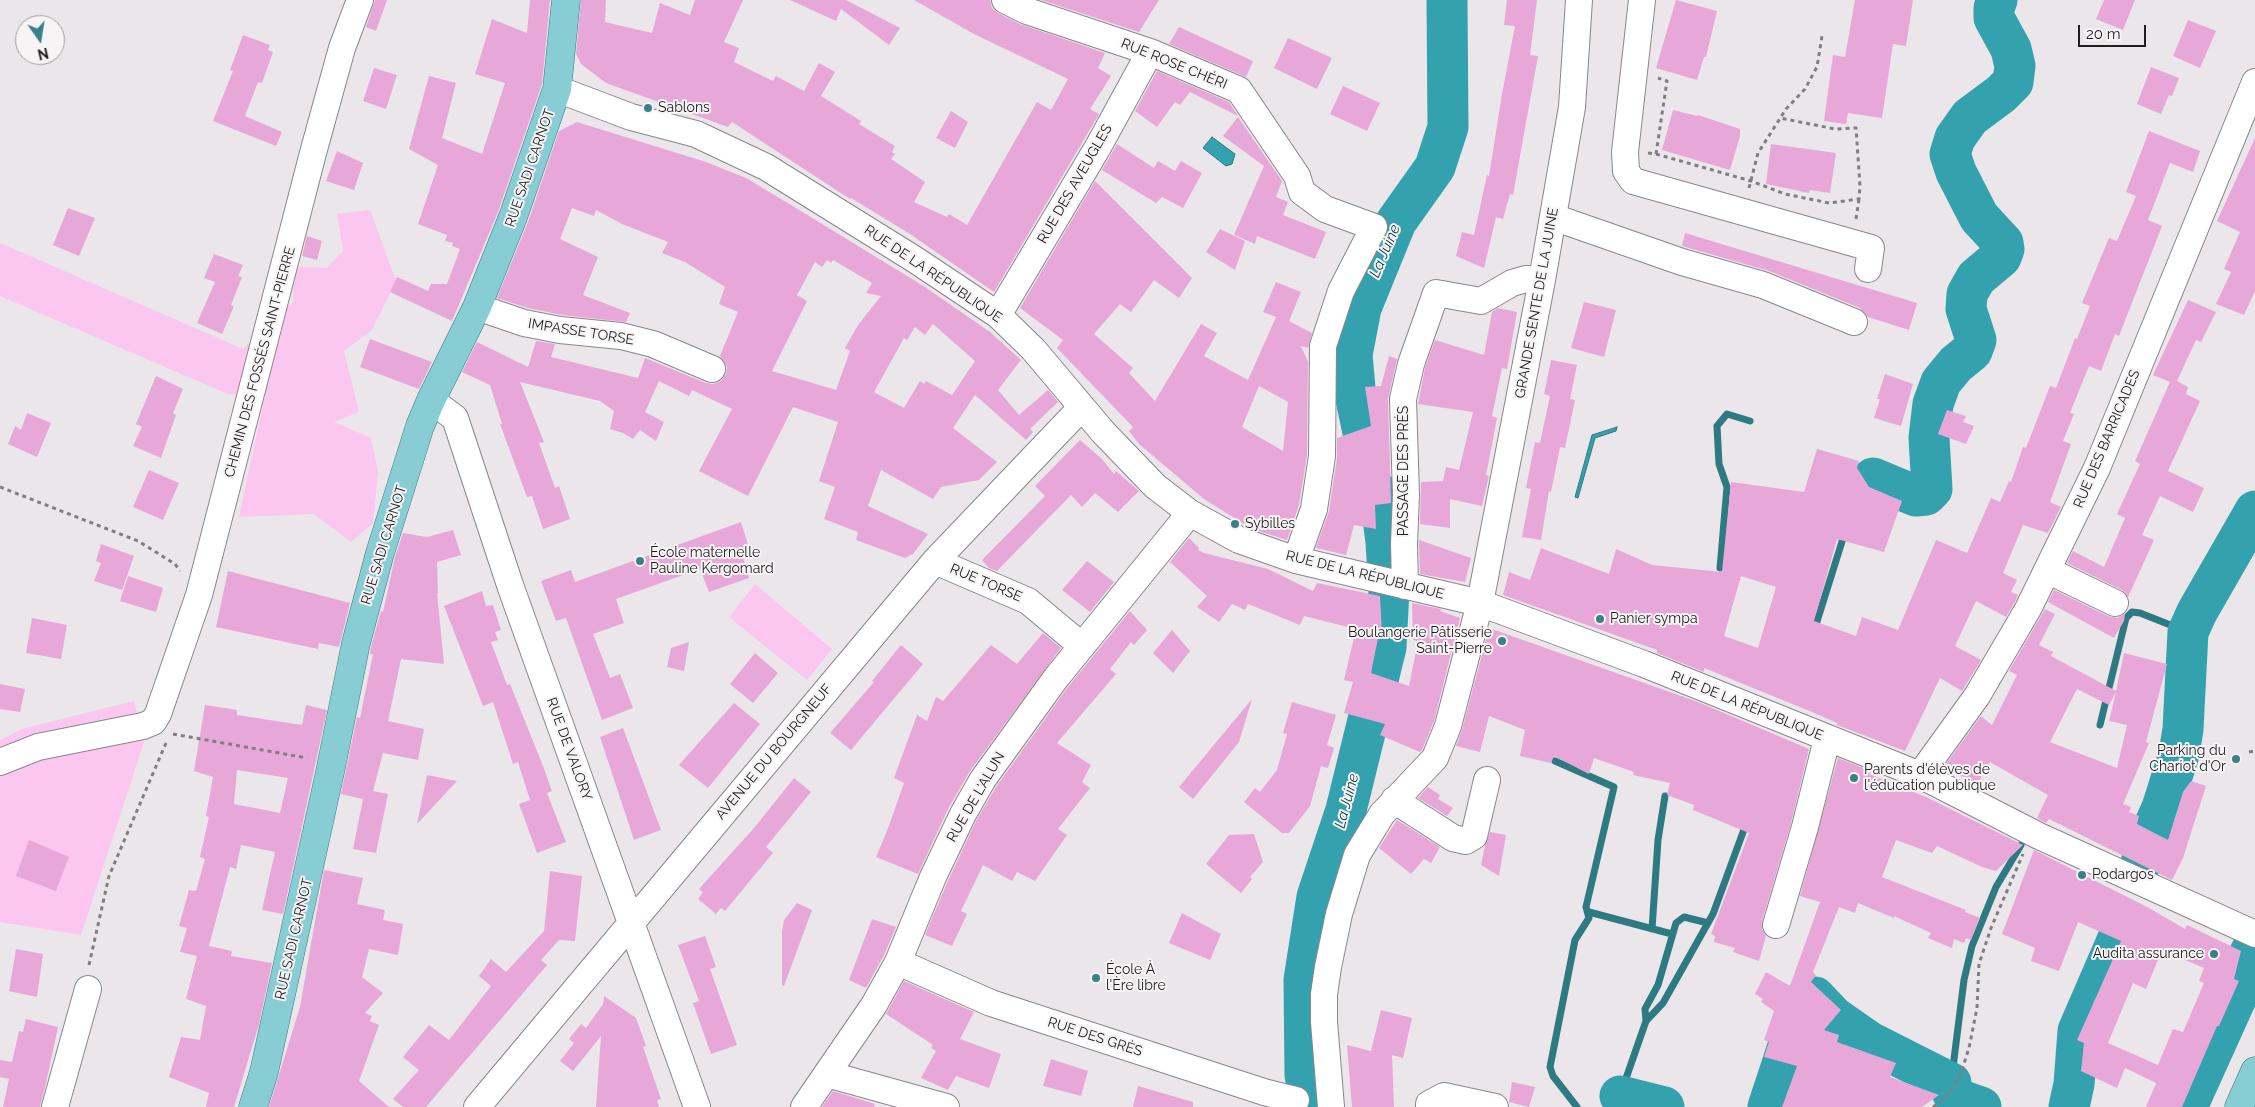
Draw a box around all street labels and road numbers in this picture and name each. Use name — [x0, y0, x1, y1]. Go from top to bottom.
street label: RUE ROSE CHÉRI — [1118, 35, 1230, 93]
street label: RUE SADI CARNOT — [502, 107, 558, 229]
street label: RUE DES AVEUGLES — [1034, 121, 1116, 247]
street label: GRANDE SENTE DE LA JUINE — [1512, 206, 1562, 400]
street label: RUE DE LA RÉPUBLIQUE — [861, 222, 1005, 326]
street label: CHEMIN DES FOSSÉS SAINT-PIERRE — [221, 245, 299, 479]
street label: IMPASSE TORSE — [527, 315, 635, 349]
street label: RUE DES BARRICADES — [2070, 367, 2144, 511]
street label: PASSAGE DES PRÉS — [1396, 406, 1412, 536]
street label: RUE SADI CARNOT — [358, 483, 410, 607]
street label: RUE DE LA RÉPUBLIQUE — [1284, 547, 1446, 603]
street label: RUE TORSE — [947, 560, 1025, 606]
street label: RUE DE LA RÉPUBLIQUE — [1668, 668, 1826, 744]
street label: AVENUE DU BOURGNEUF — [712, 681, 836, 823]
street label: RUE DE VALORY — [543, 695, 595, 803]
street label: RUE DE L'ALUN — [943, 749, 1009, 845]
street label: RUE SADI CARNOT — [272, 877, 316, 1001]
street label: RUE DES GRÈS — [1046, 1014, 1144, 1060]

